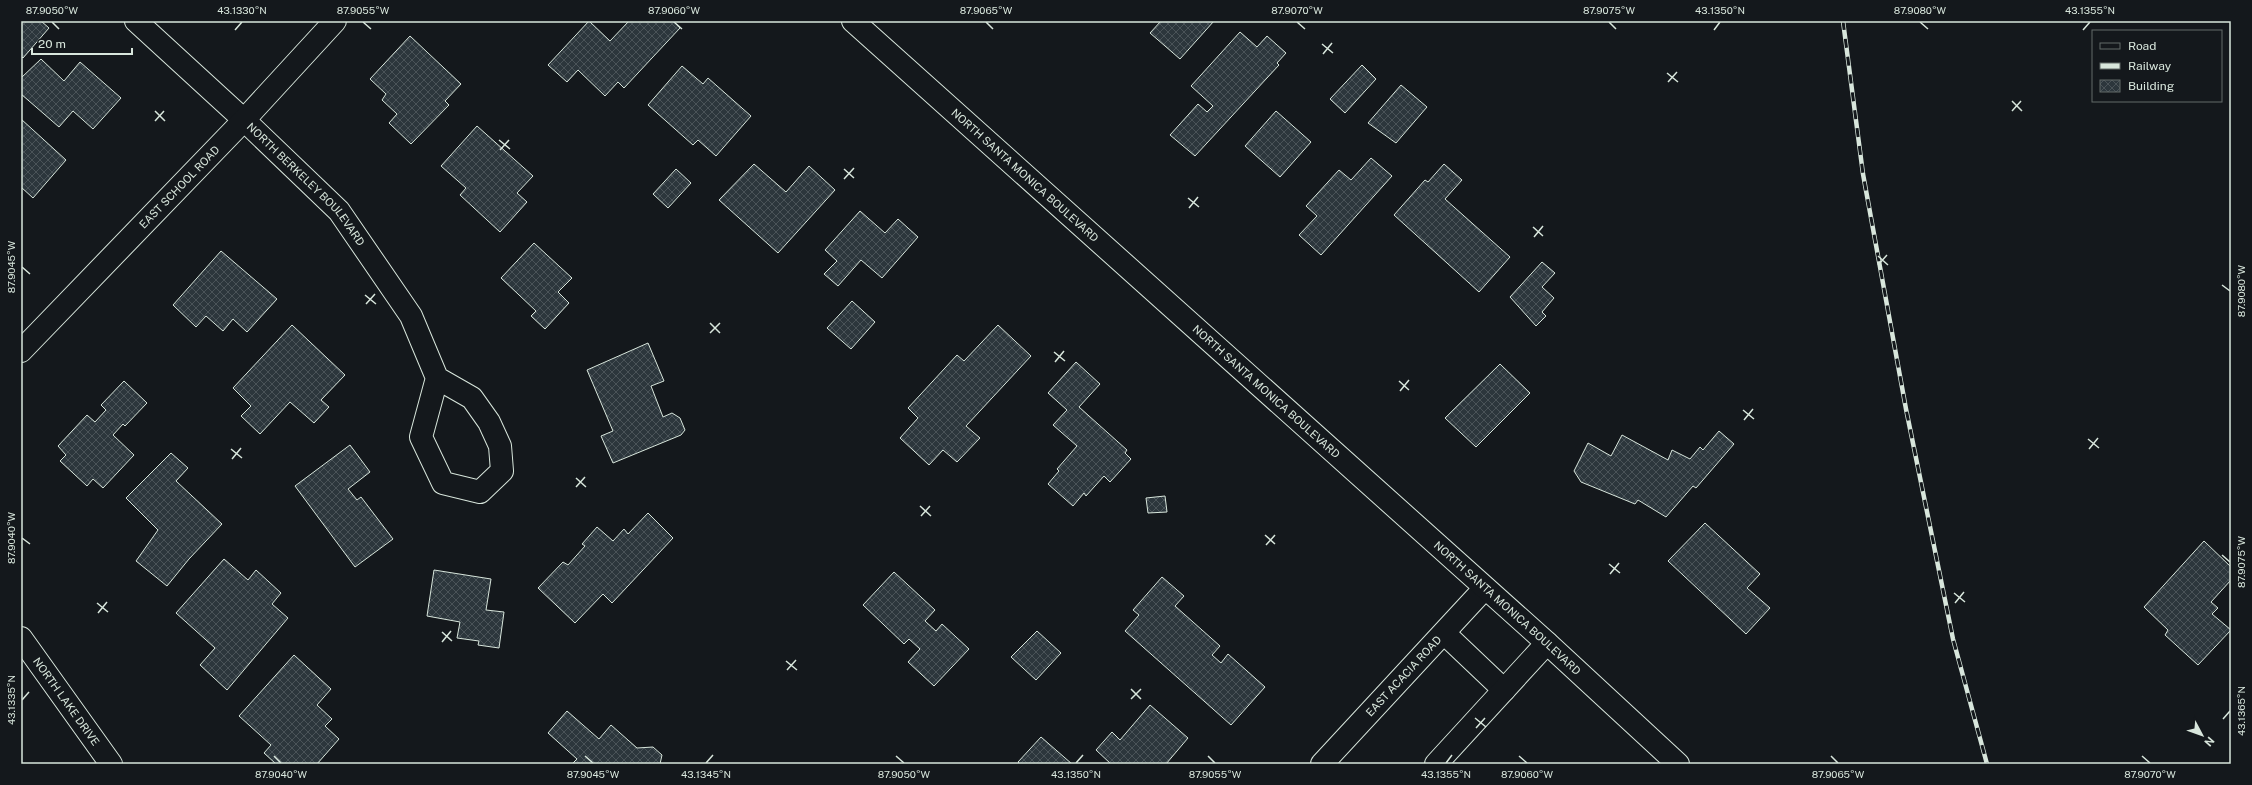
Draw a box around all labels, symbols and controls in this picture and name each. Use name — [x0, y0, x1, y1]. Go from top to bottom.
text: 87.9050°W — [26, 4, 79, 16]
text: 43.1330°N — [217, 4, 267, 16]
text: 87.9055°W — [337, 4, 390, 16]
text: 87.9060°W — [648, 4, 700, 16]
text: 87.9065°W — [960, 4, 1013, 16]
text: 87.9070°W — [1271, 4, 1323, 16]
text: 87.9075°W — [1583, 4, 1635, 16]
text: 43.1350°N — [1695, 4, 1745, 16]
text: 87.9080°W — [1894, 4, 1947, 16]
text: 43.1355°N — [2065, 4, 2115, 16]
scale bar — [32, 30, 132, 56]
legend — [2092, 30, 2222, 102]
text: 20 m — [38, 37, 66, 51]
text: Road — [2128, 39, 2156, 53]
text: Railway — [2128, 59, 2172, 73]
text: Building — [2128, 79, 2174, 93]
street label: NORTH SANTA MONICA BOULEVARD — [949, 106, 1101, 244]
street label: NORTH BERKELEY BOULEVARD — [245, 120, 367, 248]
street label: EAST SCHOOL ROAD — [137, 143, 222, 231]
text: 87.9045°W — [5, 240, 17, 293]
text: 87.9080°W — [2235, 264, 2247, 317]
street label: NORTH SANTA MONICA BOULEVARD — [1190, 322, 1343, 461]
text: 87.9040°W — [5, 511, 17, 564]
text: 87.9075°W — [2235, 536, 2247, 588]
street label: NORTH SANTA MONICA BOULEVARD — [1432, 539, 1583, 677]
street label: EAST ACACIA ROAD — [1364, 633, 1444, 719]
street label: NORTH LAKE DRIVE — [31, 655, 102, 748]
text: 43.1335°N — [5, 675, 17, 725]
text: 43.1365°N — [2235, 686, 2247, 736]
north arrow — [2182, 715, 2222, 755]
text: N — [2202, 734, 2217, 749]
text: 87.9040°W — [255, 768, 308, 780]
text: 87.9045°W — [567, 768, 620, 780]
text: 43.1345°N — [681, 768, 731, 780]
text: 87.9050°W — [878, 768, 931, 780]
text: 43.1350°N — [1051, 768, 1101, 780]
text: 87.9055°W — [1189, 768, 1242, 780]
text: 43.1355°N — [1421, 768, 1471, 780]
text: 87.9060°W — [1501, 768, 1553, 780]
text: 87.9065°W — [1812, 768, 1865, 780]
text: 87.9070°W — [2124, 768, 2176, 780]

